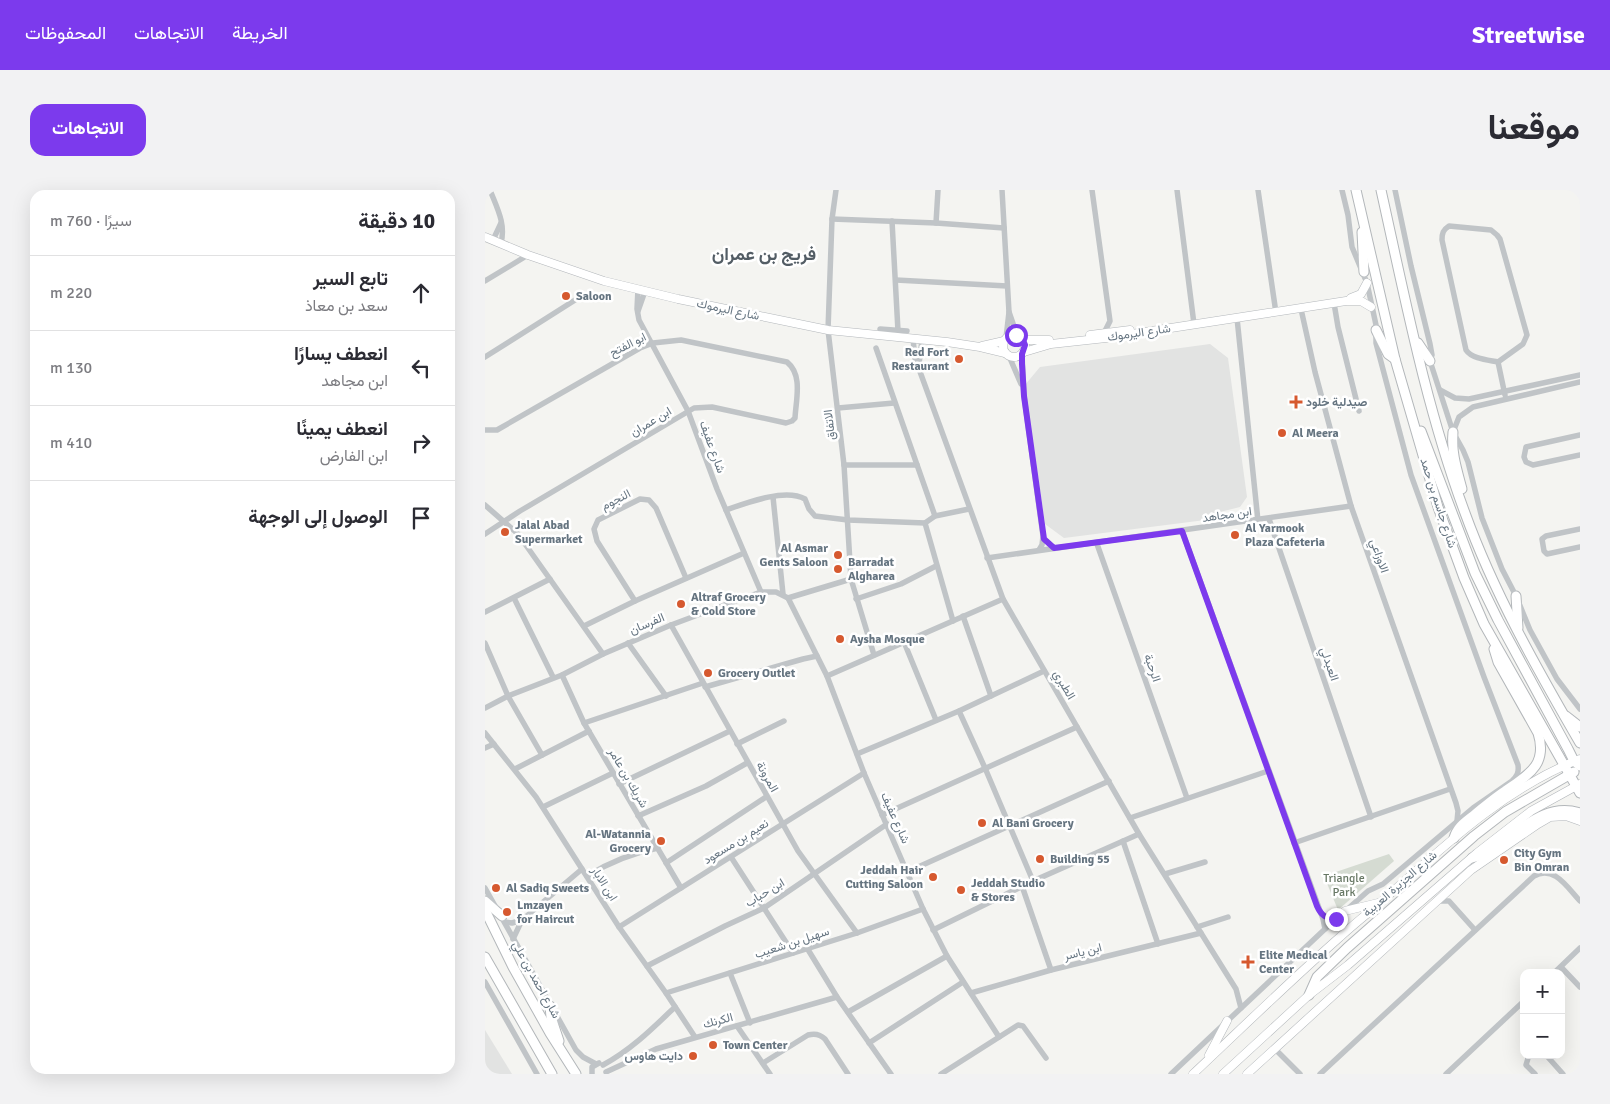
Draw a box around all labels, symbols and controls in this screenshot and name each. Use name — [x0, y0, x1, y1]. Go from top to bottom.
text: Streetwise — [1472, 20, 1585, 50]
text: المحفوظات — [25, 22, 106, 44]
text: الاتجاهات — [134, 22, 204, 44]
text: الخريطة — [232, 22, 288, 44]
button: الاتجاهات — [30, 104, 146, 156]
text: موقعنا — [1487, 106, 1580, 149]
text: 10 دقيقة — [358, 208, 435, 234]
text: سيرًا · 760 m — [50, 211, 132, 231]
district label: فريج بن عمران — [712, 243, 816, 266]
text: تابع السير — [313, 267, 388, 291]
icon: ahead — [407, 279, 435, 307]
text: 220 m — [50, 283, 92, 303]
place label: Saloon — [576, 289, 612, 304]
marker: Saloon — [560, 290, 572, 302]
text: سعد بن معاذ — [305, 296, 388, 316]
street label: شارع اليرموك — [695, 296, 761, 325]
street label: شارع اليرموك — [1106, 321, 1172, 346]
route start — [1005, 324, 1028, 347]
street label: ابو الفتح — [607, 330, 649, 361]
text: انعطف يسارًا — [294, 342, 388, 366]
place label: Red Fort Restaurant — [891, 345, 949, 374]
marker: Red Fort Restaurant — [953, 353, 965, 365]
icon: left — [407, 354, 435, 382]
text: 130 m — [50, 358, 92, 378]
text: ابن مجاهد — [321, 371, 388, 391]
place label: صيدلية خلود — [1306, 395, 1367, 410]
marker: صيدلية خلود — [1290, 396, 1302, 408]
street label: ابن عمران — [628, 404, 674, 440]
street label: الاتفاق — [821, 409, 839, 441]
text: انعطف يمينًا — [296, 417, 388, 441]
street label: شارع عفيف — [695, 419, 728, 476]
place label: Al Meera — [1292, 426, 1339, 441]
marker: Al Meera — [1276, 427, 1288, 439]
icon: right — [407, 429, 435, 457]
text: 410 m — [50, 433, 92, 453]
text: ابن الفارض — [320, 446, 388, 466]
street label: شارع جاسم بن حمد — [1415, 456, 1460, 550]
street label: النجوم — [599, 486, 633, 514]
icon: arrive — [407, 504, 435, 532]
street label: ابن مجاهد — [1201, 504, 1253, 526]
text: الوصول إلى الوجهة — [248, 505, 388, 529]
place label: Jalal Abad Supermarket — [515, 518, 583, 547]
place label: Al Yarmook Plaza Cafeteria — [1245, 521, 1325, 550]
marker: Jalal Abad Supermarket — [499, 526, 511, 538]
marker: Al Yarmook Plaza Cafeteria — [1229, 529, 1241, 541]
street label: الاوزاعي — [1364, 537, 1392, 576]
place label: Al Asmar Gents Saloon — [760, 541, 828, 570]
marker: Al Asmar Gents Saloon — [832, 549, 844, 561]
place label: Barradat Algharea — [848, 555, 895, 584]
marker: Barradat Algharea — [832, 563, 844, 575]
place label: Altraf Grocery & Cold Store — [691, 590, 766, 619]
marker: Altraf Grocery & Cold Store — [675, 598, 687, 610]
street label: الفرسان — [627, 610, 667, 638]
place label: Aysha Mosque — [850, 632, 925, 647]
marker: Aysha Mosque — [834, 633, 846, 645]
street label: العبدلي — [1314, 645, 1342, 684]
street label: الرحبة — [1140, 652, 1164, 684]
place label: Grocery Outlet — [718, 666, 796, 681]
marker: Grocery Outlet — [702, 667, 714, 679]
street label: الطبري — [1048, 668, 1078, 703]
street label: شريك بن عامر — [604, 745, 651, 811]
street label: المرونة — [753, 759, 781, 795]
street label: شارع عفيف — [876, 790, 913, 846]
street label: نعيم بن مسعود — [701, 816, 771, 868]
place label: Al Bani Grocery — [992, 816, 1074, 831]
marker: Al Bani Grocery — [976, 817, 988, 829]
place label: Al-Watannia Grocery — [585, 827, 651, 856]
marker: Al-Watannia Grocery — [655, 835, 667, 847]
place label: City Gym Bin Omran — [1514, 846, 1570, 875]
street label: شارع الجزيرة العربية — [1360, 848, 1441, 921]
place label: Building 55 — [1050, 852, 1110, 867]
marker: Building 55 — [1034, 853, 1046, 865]
marker: City Gym Bin Omran — [1498, 854, 1510, 866]
street label: ابن الابار — [587, 863, 620, 904]
place label: Jeddah Hair Cutting Saloon — [845, 863, 923, 892]
marker: Jeddah Hair Cutting Saloon — [927, 871, 939, 883]
park label: Triangle Park — [1323, 871, 1365, 900]
street label: ابن حباب — [743, 875, 787, 911]
place label: Jeddah Studio & Stores — [971, 876, 1045, 905]
place label: Al Sadiq Sweets — [506, 881, 590, 896]
marker: Al Sadiq Sweets — [490, 882, 502, 894]
marker: Jeddah Studio & Stores — [955, 884, 967, 896]
place label: Lmzayen for Haircut — [516, 898, 575, 927]
marker: Lmzayen for Haircut — [501, 906, 513, 918]
route end — [1325, 908, 1348, 931]
street label: سهيل بن شعيب — [753, 924, 831, 962]
street label: شارع احمد بن علي — [507, 939, 563, 1022]
street label: ابن ياسر — [1061, 940, 1104, 964]
place label: Elite Medical Center — [1259, 948, 1328, 977]
marker: Elite Medical Center — [1241, 955, 1255, 969]
map controls — [1520, 969, 1565, 1059]
button: + — [1520, 969, 1565, 1014]
street label: الكرنك — [701, 1010, 735, 1032]
button: − — [1520, 1014, 1565, 1059]
place label: Town Center — [723, 1038, 788, 1053]
marker: Town Center — [707, 1039, 719, 1051]
place label: دايت هاوس — [624, 1049, 683, 1064]
marker: دايت هاوس — [687, 1050, 699, 1062]

